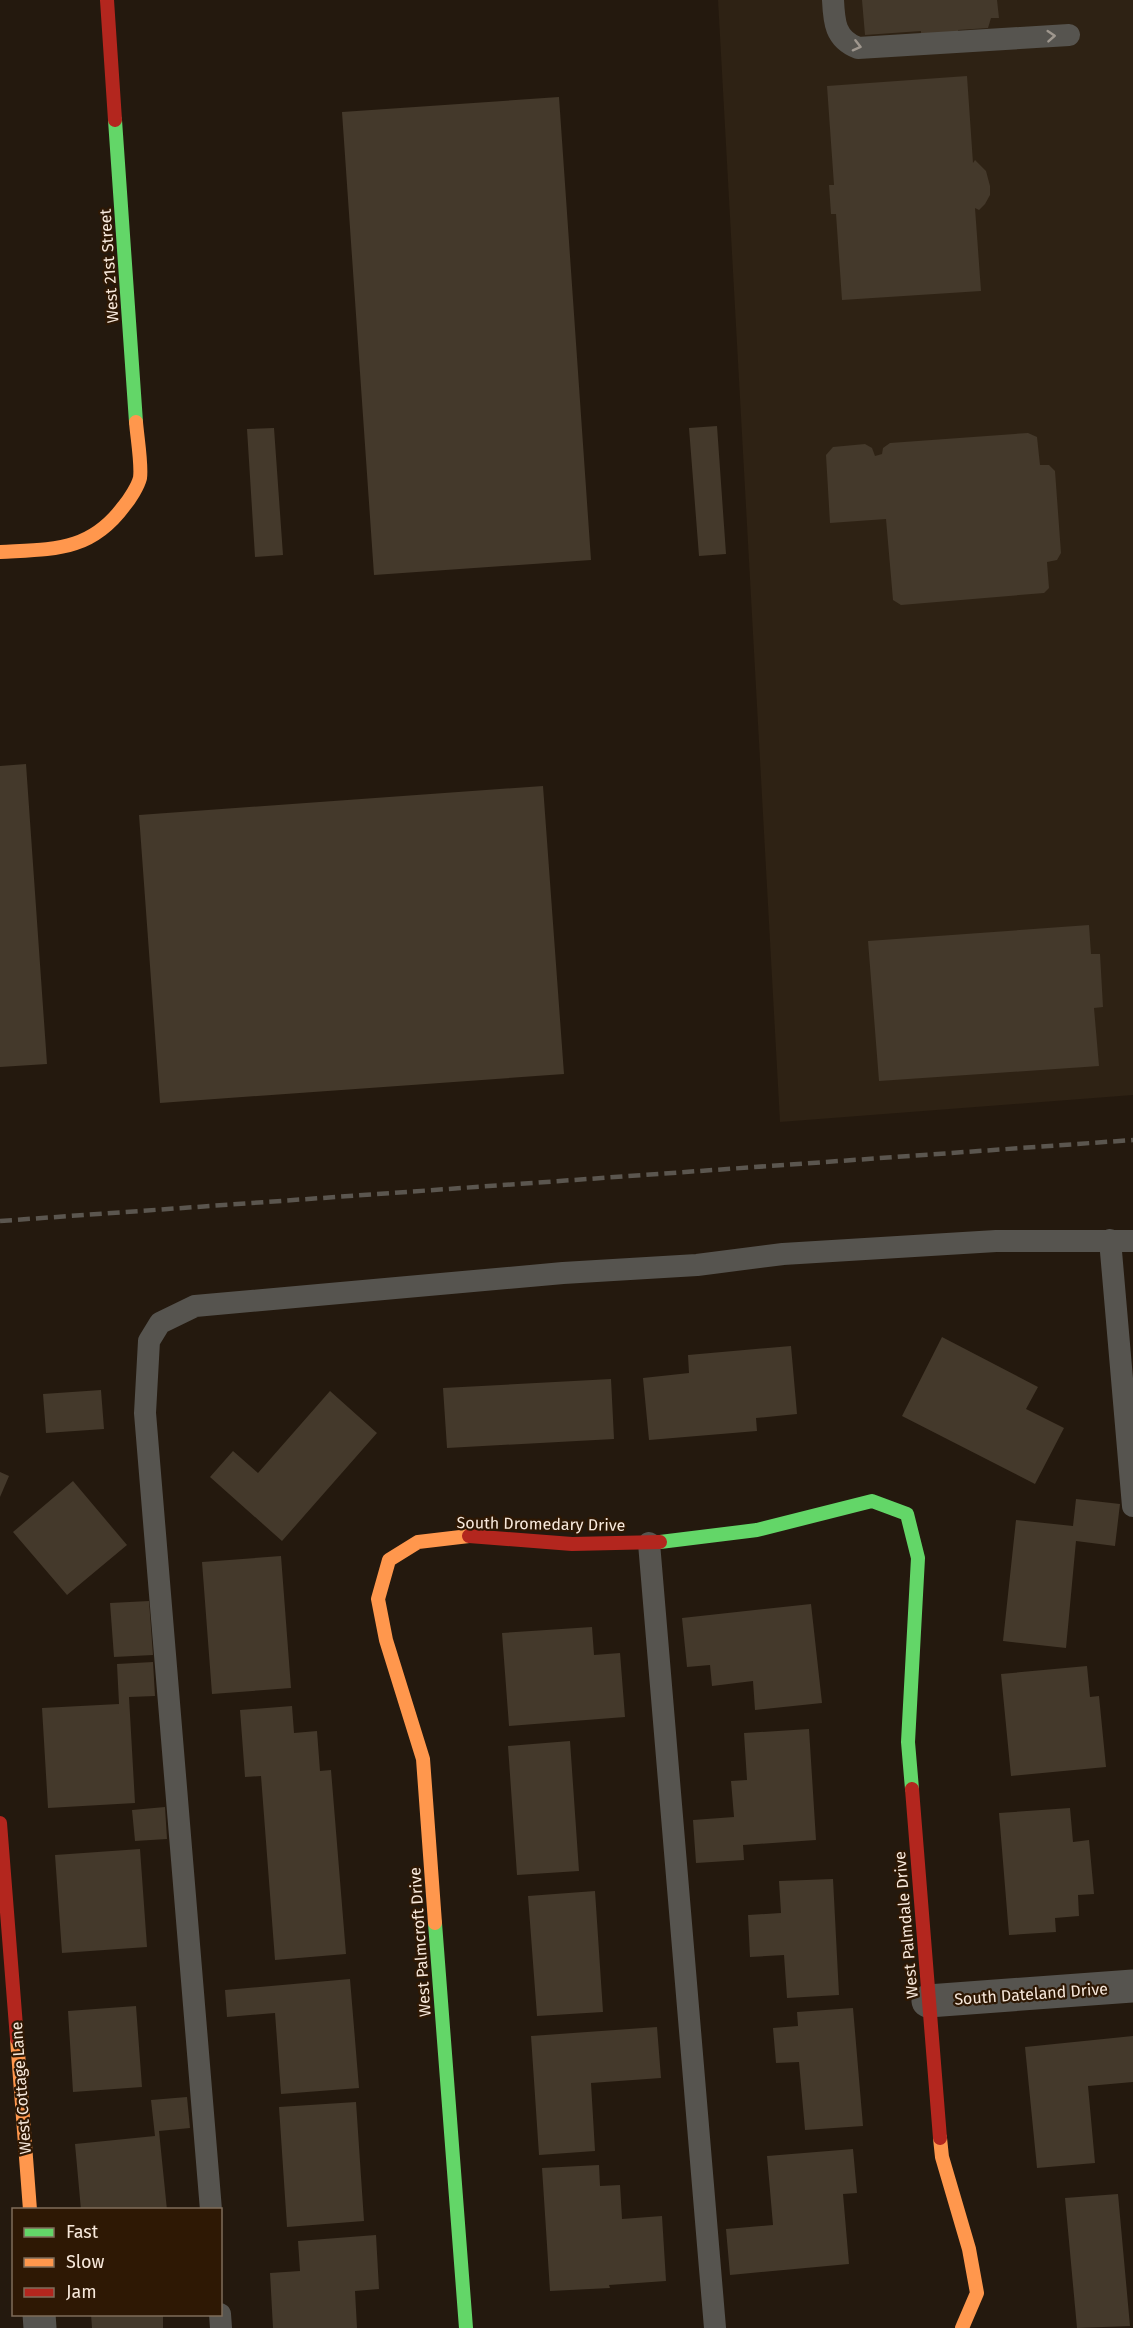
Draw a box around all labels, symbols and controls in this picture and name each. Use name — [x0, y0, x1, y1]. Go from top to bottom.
one-way arrow — [1047, 30, 1056, 43]
one-way arrow — [852, 39, 862, 52]
street label: West 21st Street — [96, 208, 122, 324]
street label: South Dromedary Drive — [457, 1513, 625, 1535]
street label: West Palmdale Drive — [890, 1851, 922, 1999]
street label: West Palmcroft Drive — [405, 1866, 435, 2018]
street label: South Dateland Drive — [954, 1979, 1108, 2009]
street label: West Cottage Lane — [7, 2021, 35, 2155]
legend — [12, 2208, 222, 2316]
text: Fast — [66, 2221, 99, 2243]
text: Slow — [66, 2251, 105, 2273]
text: Jam — [66, 2281, 97, 2303]

